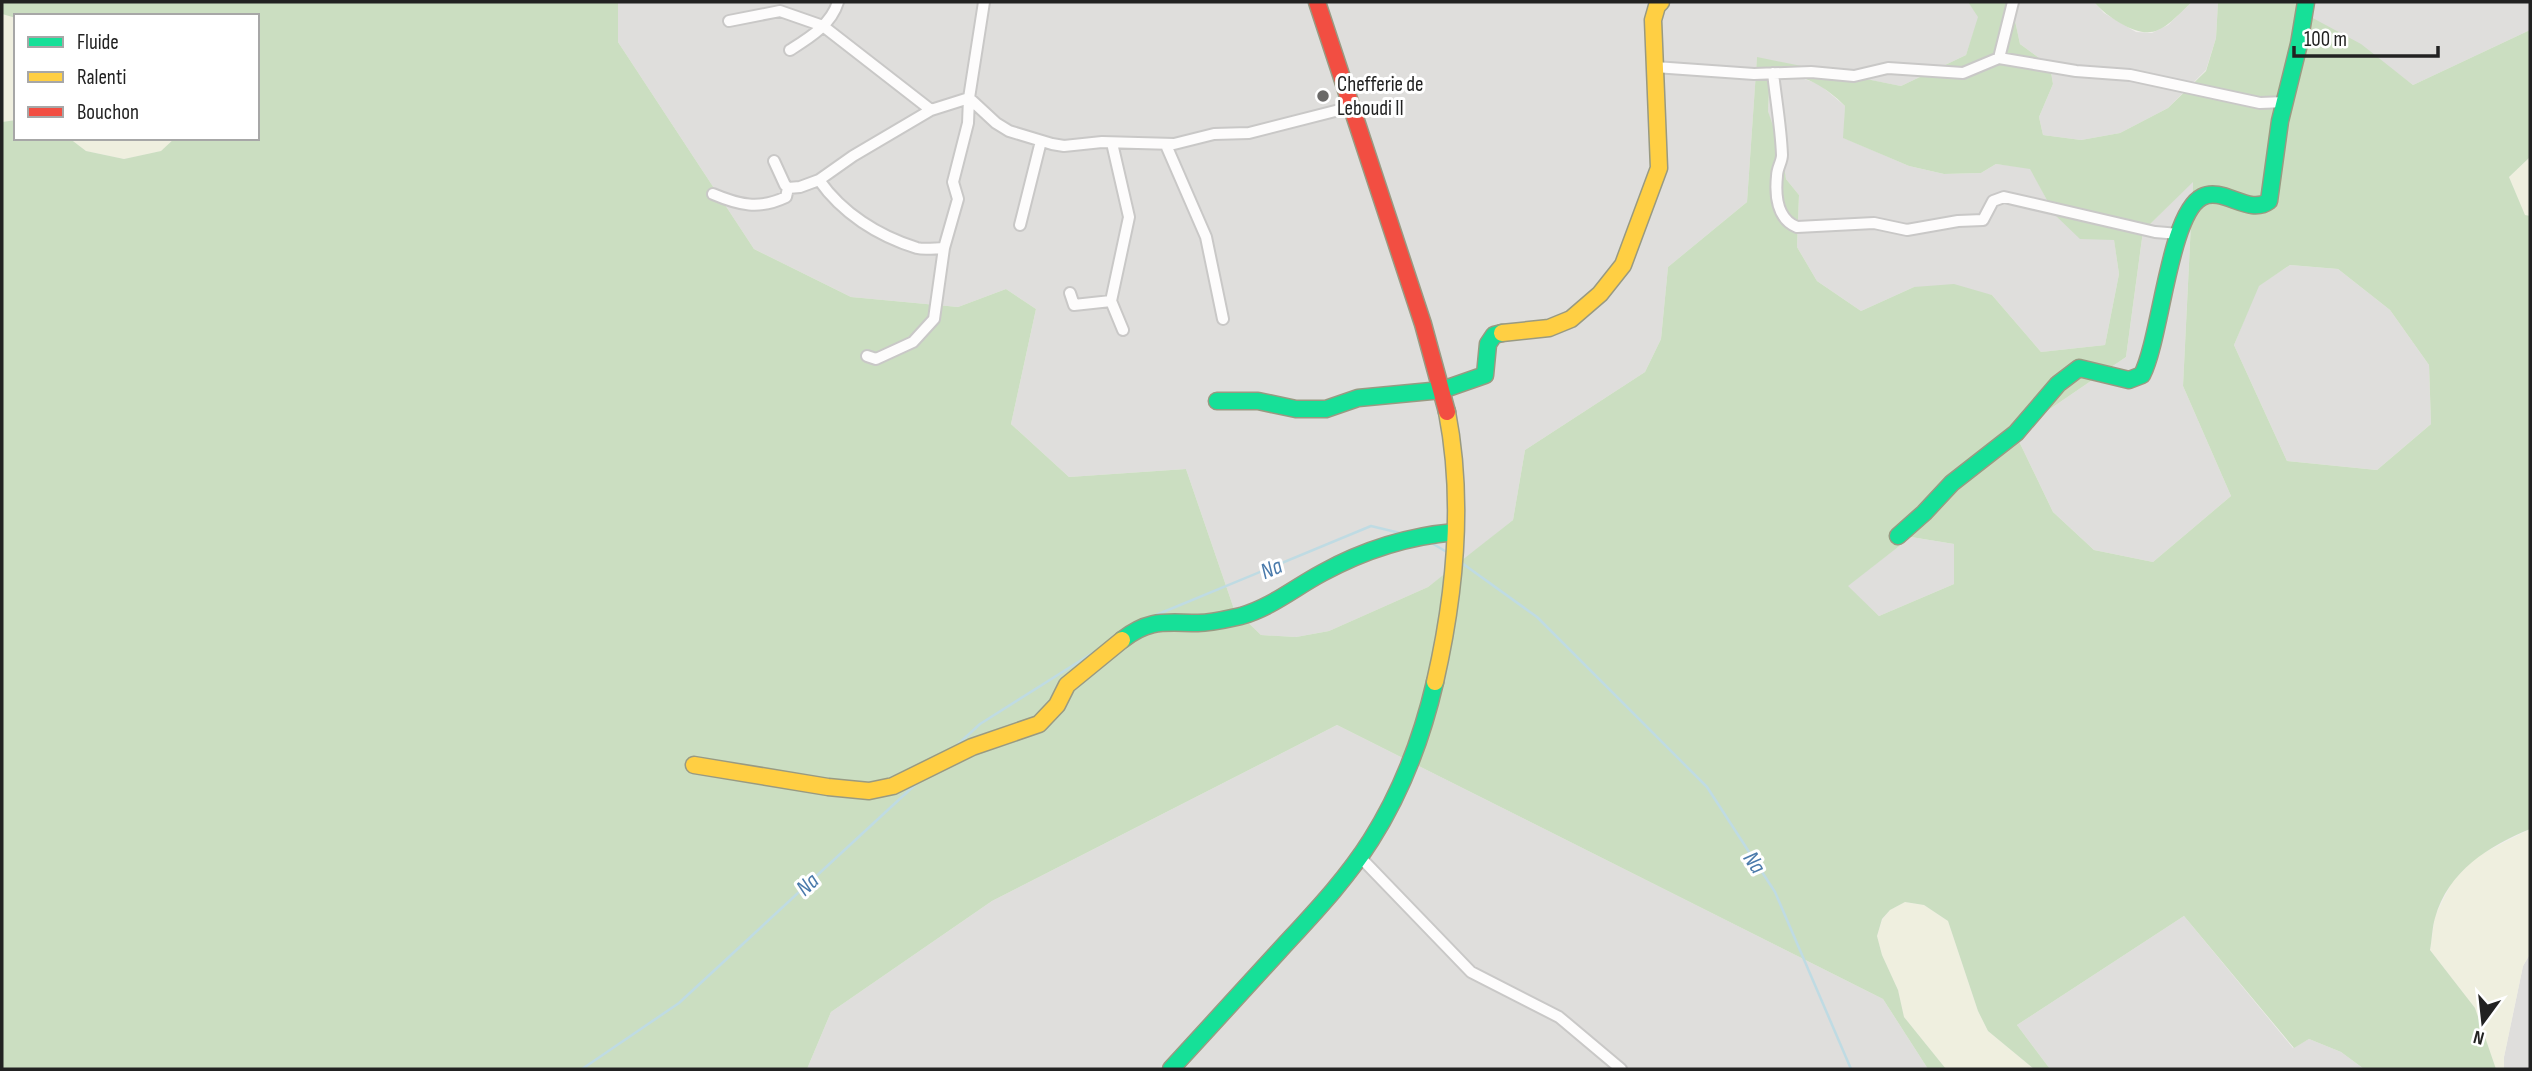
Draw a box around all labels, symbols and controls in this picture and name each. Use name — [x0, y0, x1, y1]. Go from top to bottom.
legend — [14, 14, 259, 140]
scale bar — [2294, 14, 2438, 58]
text: 100 m — [2304, 27, 2347, 52]
text: Fluide — [77, 30, 119, 55]
text: Ralenti — [77, 65, 126, 90]
place label: Chefferie de Leboudi II — [1337, 72, 1424, 121]
marker: Chefferie de Leboudi II — [1315, 88, 1331, 104]
text: Bouchon — [77, 100, 139, 125]
water label: Na — [1256, 552, 1287, 586]
water label: Na — [1737, 846, 1772, 879]
water label: Na — [791, 867, 825, 902]
north arrow — [2448, 987, 2518, 1057]
text: N — [2471, 1025, 2487, 1049]

